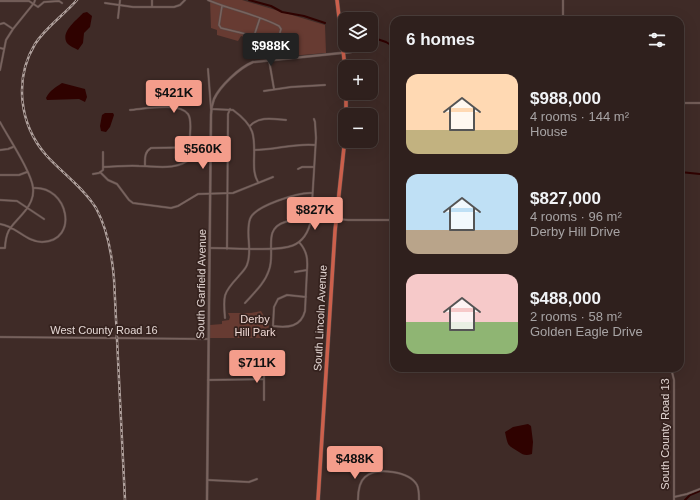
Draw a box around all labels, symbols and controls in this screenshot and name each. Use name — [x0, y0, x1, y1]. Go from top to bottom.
map controls — [338, 12, 378, 148]
button: layers — [338, 12, 378, 52]
icon: filters — [646, 29, 668, 51]
text: 6 homes — [406, 30, 475, 49]
pin: $988K — [243, 33, 299, 67]
text: $988K — [252, 38, 290, 53]
button: + — [338, 60, 378, 100]
pin: $421K — [146, 80, 202, 114]
text: $421K — [155, 85, 193, 100]
text: $988,000 — [530, 89, 601, 108]
icon: home — [438, 90, 486, 138]
button: − — [338, 108, 378, 148]
text: 4 rooms · 144 m² — [530, 109, 629, 124]
text: House — [530, 124, 568, 139]
pin: $560K — [175, 136, 231, 170]
text: $560K — [184, 141, 222, 156]
text: $827,000 — [530, 189, 601, 208]
icon: home — [438, 190, 486, 238]
pin: $827K — [287, 197, 343, 231]
text: $827K — [296, 202, 334, 217]
text: 4 rooms · 96 m² — [530, 209, 622, 224]
text: Derby Hill Drive — [530, 224, 620, 239]
street label: South Garfield Avenue — [194, 229, 208, 339]
street label: South Lincoln Avenue — [311, 265, 329, 371]
text: $488,000 — [530, 289, 601, 308]
icon: home — [438, 290, 486, 338]
text: 2 rooms · 58 m² — [530, 309, 622, 324]
park label: Derby Hill Park — [235, 313, 276, 338]
street label: West County Road 16 — [50, 324, 158, 336]
text: Golden Eagle Drive — [530, 324, 643, 339]
pin: $711K — [229, 350, 285, 384]
text: $711K — [238, 355, 276, 370]
street label: South County Road 13 — [659, 378, 671, 490]
pin: $488K — [327, 446, 383, 480]
text: $488K — [336, 451, 374, 466]

